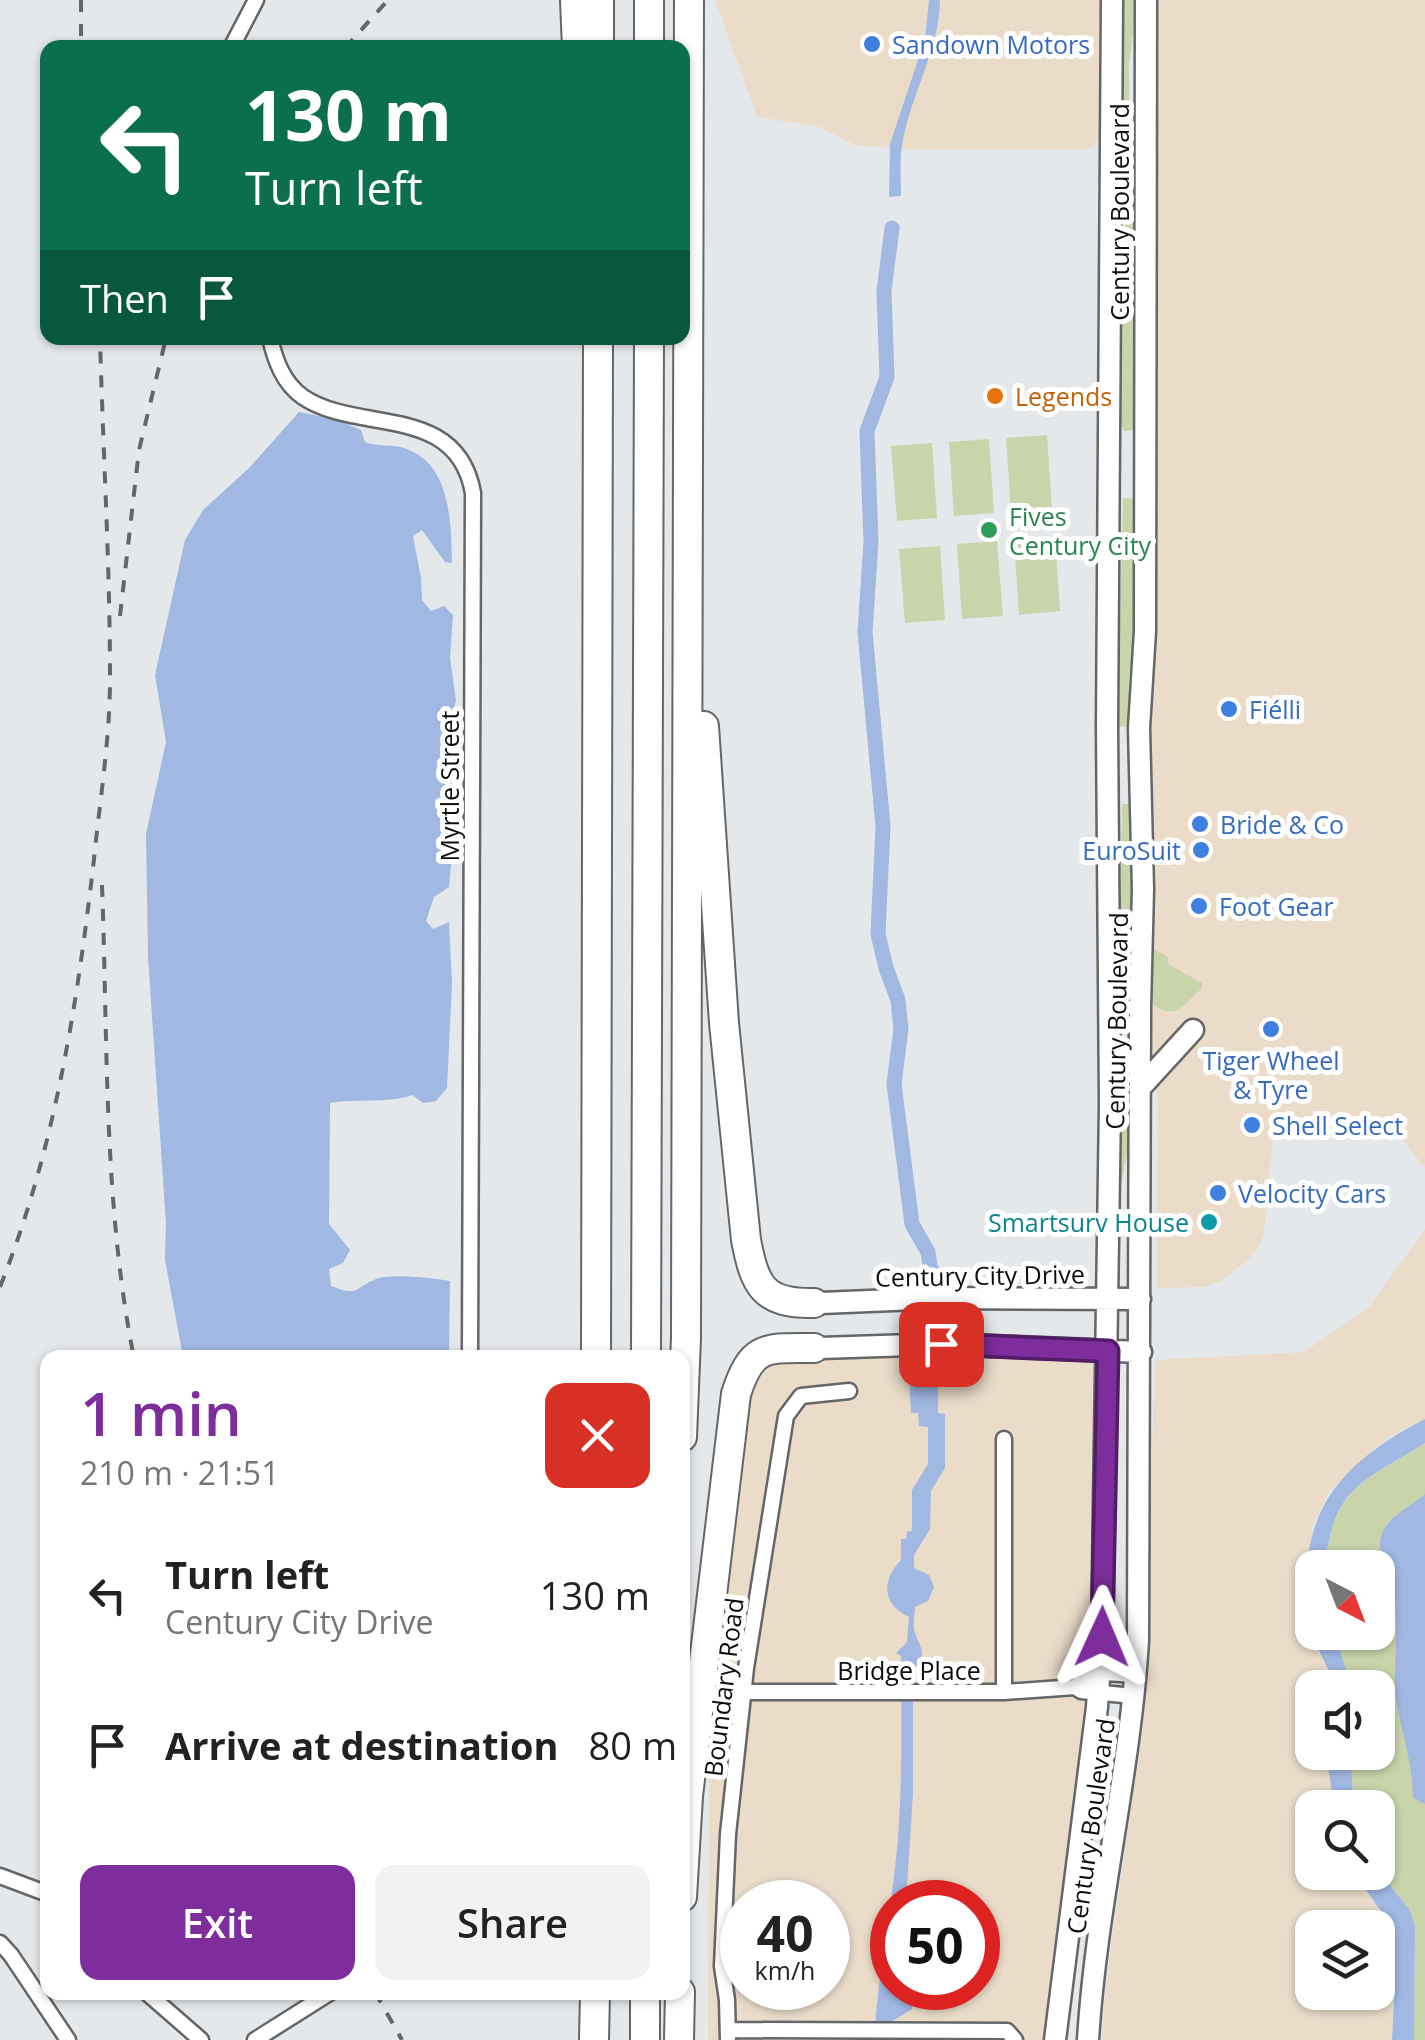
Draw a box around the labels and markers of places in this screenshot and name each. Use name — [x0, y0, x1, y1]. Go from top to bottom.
place label: Sandown Motors — [892, 27, 1090, 61]
marker: Sandown Motors — [861, 33, 883, 55]
place label: Legends — [1015, 379, 1112, 413]
marker: Legends — [984, 385, 1006, 407]
place label: Fives Century City — [1009, 499, 1152, 562]
marker: Fives Century City — [978, 519, 1000, 541]
place label: Fiélli — [1249, 692, 1301, 726]
marker: Fiélli — [1218, 698, 1240, 720]
place label: Bride & Co — [1220, 807, 1344, 841]
marker: Bride & Co — [1189, 813, 1211, 835]
place label: EuroSuit — [1082, 833, 1181, 867]
marker: EuroSuit — [1190, 839, 1212, 861]
place label: Foot Gear — [1219, 889, 1334, 923]
marker: Foot Gear — [1188, 895, 1210, 917]
marker: Tiger Wheel & Tyre — [1260, 1018, 1282, 1040]
place label: Tiger Wheel & Tyre — [1202, 1043, 1340, 1106]
place label: Shell Select — [1272, 1108, 1403, 1142]
marker: Shell Select — [1241, 1114, 1263, 1136]
place label: Velocity Cars — [1238, 1176, 1386, 1210]
marker: Velocity Cars — [1207, 1182, 1229, 1204]
place label: Smartsurv House — [988, 1205, 1189, 1239]
marker: Smartsurv House — [1198, 1211, 1220, 1233]
pin — [899, 1302, 984, 1387]

